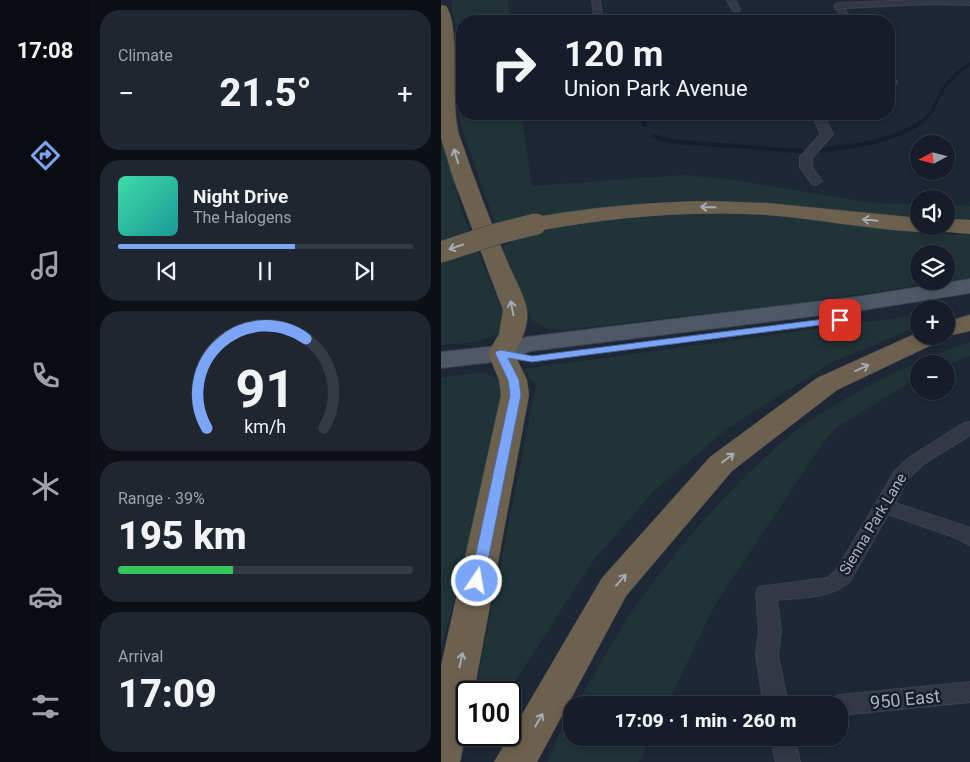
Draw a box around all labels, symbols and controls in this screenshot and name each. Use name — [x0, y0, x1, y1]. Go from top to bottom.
text: 120 m — [564, 34, 663, 75]
icon: right — [481, 35, 546, 100]
text: 17:08 — [17, 38, 73, 63]
text: Climate — [118, 46, 173, 65]
text: 21.5° — [220, 71, 312, 115]
text: Union Park Avenue — [564, 76, 748, 101]
text: − — [118, 77, 134, 110]
text: + — [397, 77, 413, 110]
north arrow — [910, 135, 955, 180]
map controls — [910, 135, 955, 400]
icon: directions — [28, 138, 63, 173]
one-way arrow — [451, 148, 461, 164]
text: Night Drive — [193, 185, 288, 208]
button: sound — [910, 190, 955, 235]
one-way arrow — [700, 203, 716, 212]
text: The Halogens — [193, 208, 292, 227]
one-way arrow — [862, 215, 878, 225]
one-way arrow — [448, 243, 464, 252]
button: layers — [910, 245, 955, 290]
icon: music — [28, 248, 63, 283]
icon: previous — [153, 257, 181, 285]
icon: pause — [251, 257, 279, 285]
icon: next — [350, 257, 378, 285]
pin — [819, 299, 861, 341]
one-way arrow — [507, 300, 517, 316]
button: + — [910, 300, 955, 345]
icon: arrive — [826, 306, 854, 334]
button: − — [910, 355, 955, 400]
icon: phone — [28, 358, 63, 393]
text: 91 — [236, 359, 295, 420]
one-way arrow — [854, 362, 869, 372]
text: km/h — [245, 416, 286, 437]
one-way arrow — [721, 453, 735, 463]
icon: climate — [28, 469, 63, 504]
street label: Sienna Park Lane — [836, 470, 910, 578]
text: Range · 39% — [118, 489, 205, 508]
text: 195 km — [118, 514, 247, 558]
position arrow — [450, 554, 502, 606]
one-way arrow — [615, 573, 626, 586]
icon: car — [28, 579, 63, 614]
text: Arrival — [118, 647, 163, 666]
one-way arrow — [457, 653, 466, 669]
text: 17:09 — [118, 672, 217, 716]
speed limit sign: 100 — [456, 681, 521, 746]
street label: 950 East — [869, 685, 941, 713]
icon: filters — [28, 689, 63, 724]
text: 17:09 · 1 min · 260 m — [614, 709, 797, 732]
one-way arrow — [534, 712, 544, 727]

